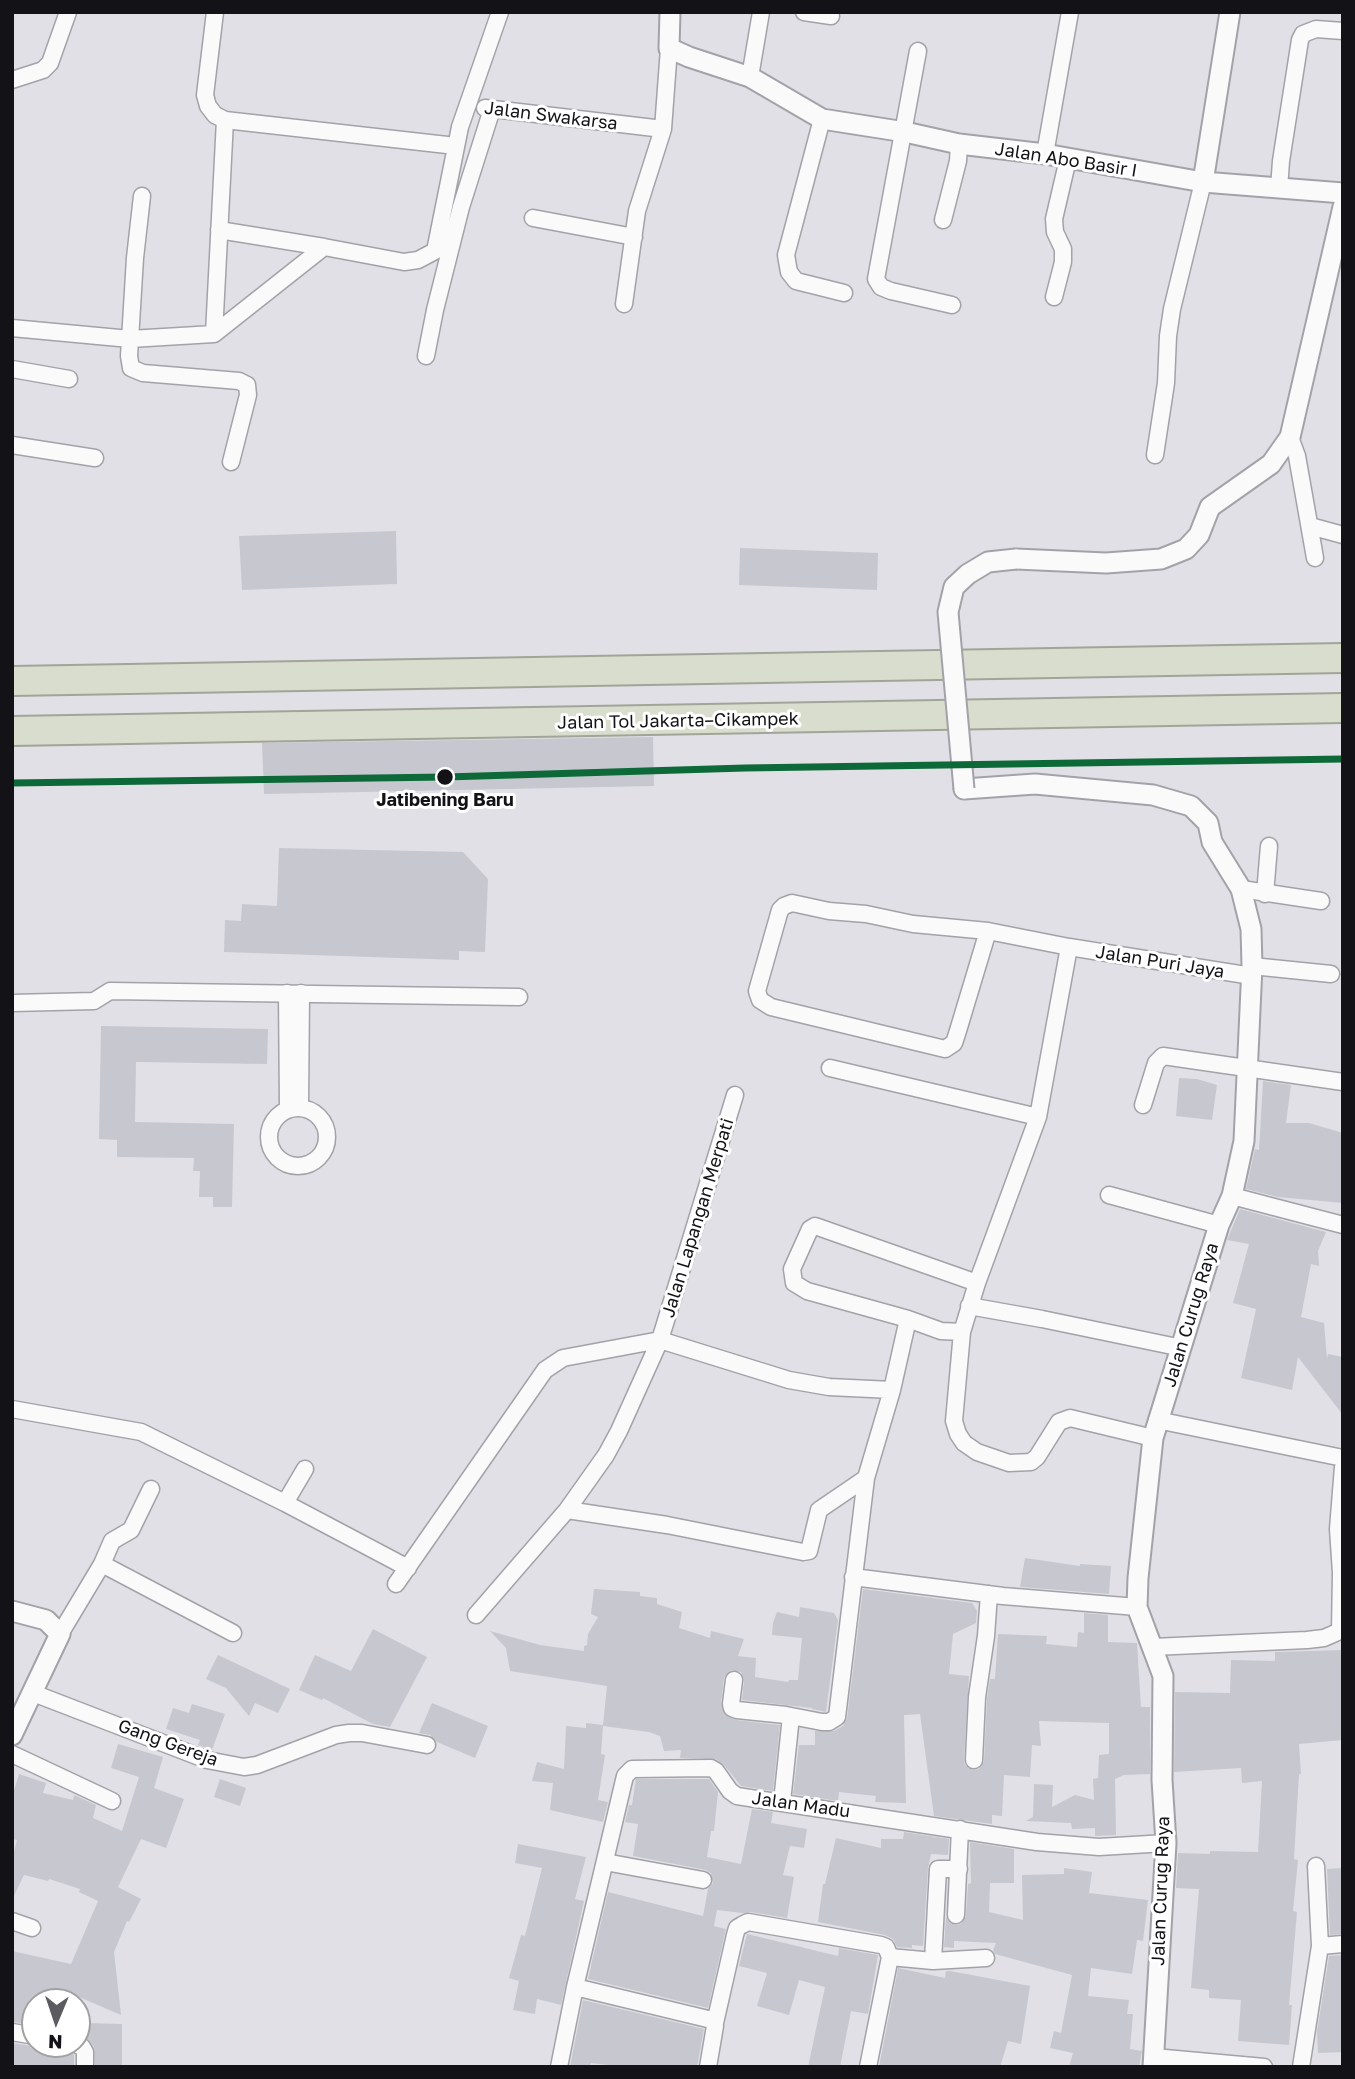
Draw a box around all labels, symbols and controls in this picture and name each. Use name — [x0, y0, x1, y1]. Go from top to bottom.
street label: Jalan Swakarsa — [483, 97, 619, 135]
street label: Jalan Abo Basir I — [993, 138, 1139, 182]
street label: Jalan Tol Jakarta–Cikampek — [557, 708, 799, 734]
marker: Jatibening Baru — [435, 767, 455, 787]
place label: Jatibening Baru — [376, 789, 514, 811]
street label: Jalan Puri Jaya — [1094, 941, 1226, 983]
street label: Jalan Lapangan Merpati — [657, 1116, 739, 1320]
street label: Jalan Curug Raya — [1159, 1240, 1223, 1390]
street label: Gang Gereja — [115, 1715, 221, 1771]
street label: Jalan Madu — [750, 1787, 852, 1823]
street label: Jalan Curug Raya — [1148, 1816, 1174, 1966]
north arrow — [21, 1988, 91, 2058]
text: N — [48, 2031, 63, 2054]

